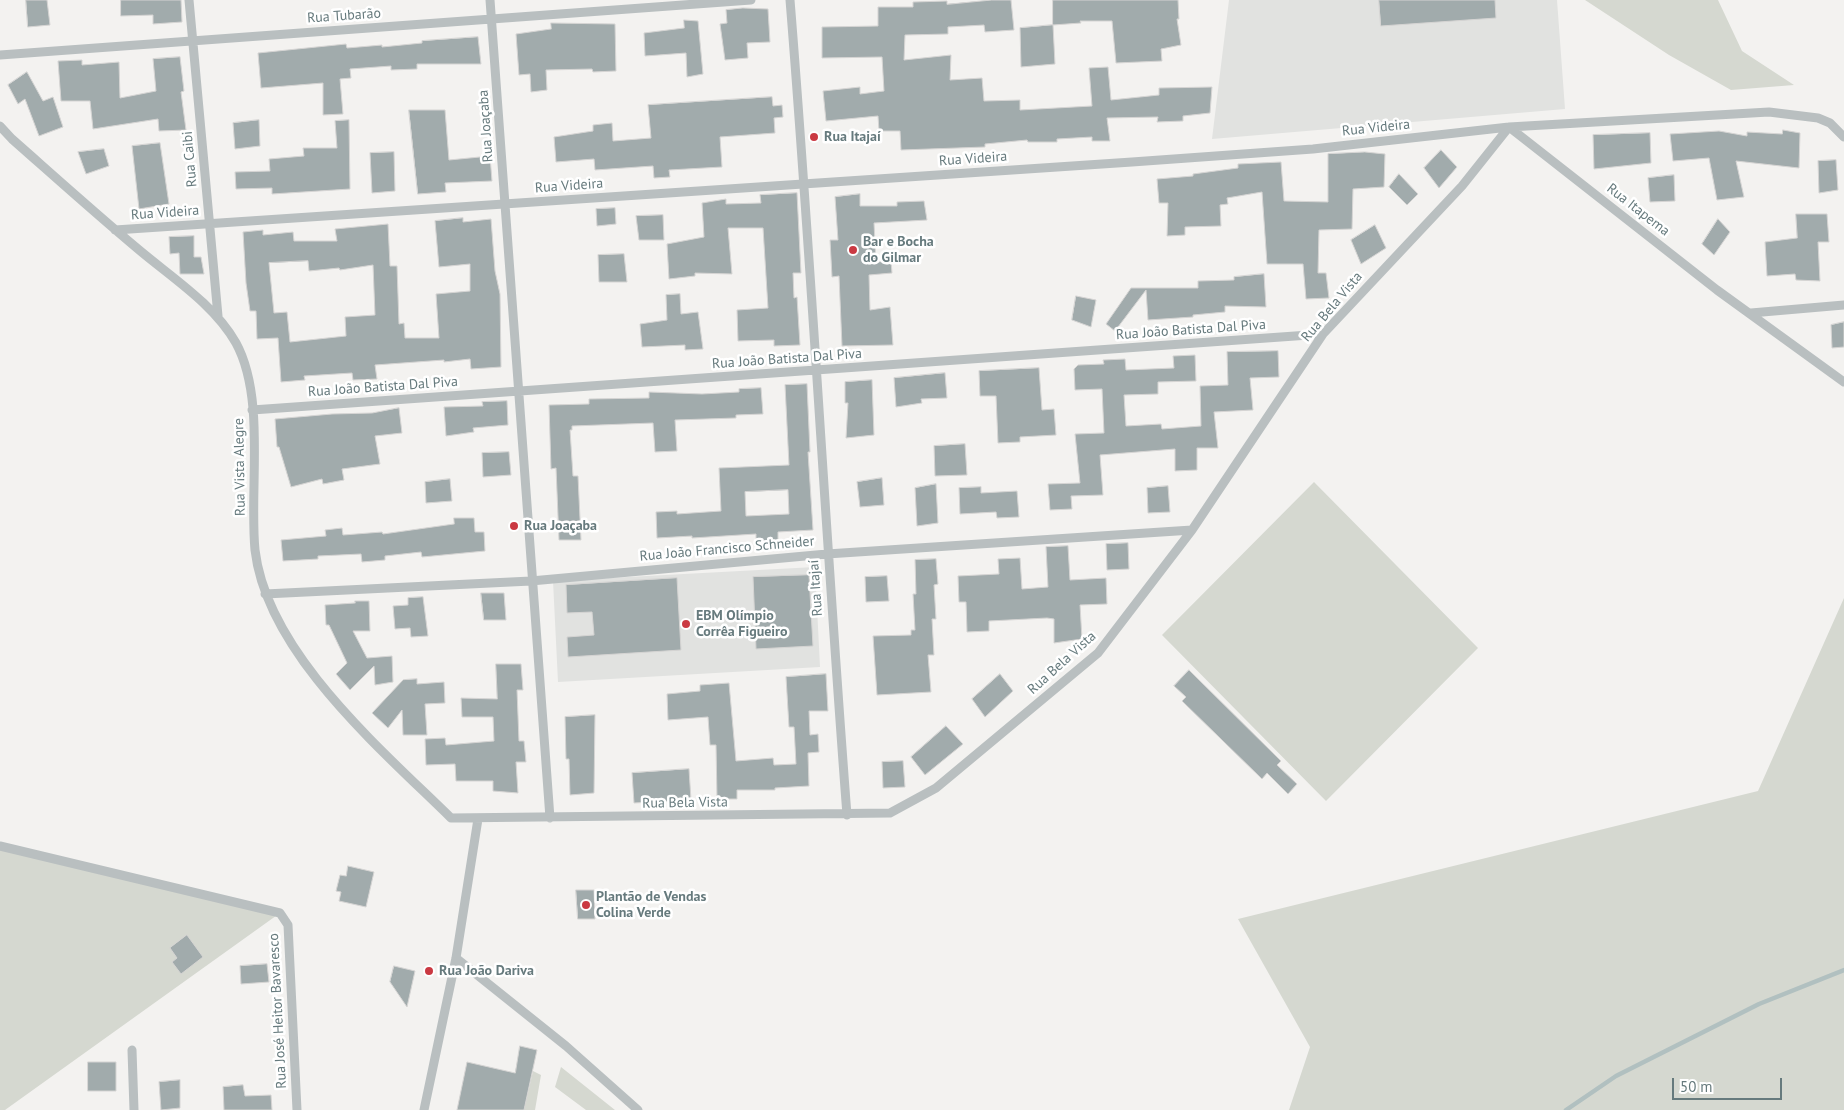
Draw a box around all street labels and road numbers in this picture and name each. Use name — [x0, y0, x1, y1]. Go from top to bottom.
street label: Rua Tubarão — [307, 5, 381, 27]
street label: Rua Joaçaba — [475, 89, 497, 163]
street label: Rua Videira — [1341, 116, 1411, 140]
street label: Rua Caibi — [179, 130, 201, 188]
street label: Rua Videira — [938, 148, 1008, 170]
street label: Rua Videira — [534, 175, 604, 197]
street label: Rua Itapema — [1603, 180, 1673, 240]
street label: Rua Videira — [130, 202, 200, 224]
street label: Rua Bela Vista — [1298, 269, 1366, 345]
street label: Rua João Batista Dal Piva — [1115, 316, 1267, 344]
street label: Rua João Batista Dal Piva — [711, 345, 863, 373]
street label: Rua João Batista Dal Piva — [307, 373, 459, 401]
street label: Rua Vista Alegre — [231, 418, 249, 516]
street label: Rua João Francisco Schneider — [639, 533, 815, 565]
street label: Rua Itajaí — [806, 559, 826, 617]
street label: Rua Bela Vista — [1025, 628, 1099, 698]
street label: Rua Bela Vista — [642, 794, 728, 812]
street label: Rua José Heitor Bavaresco — [266, 933, 290, 1089]

